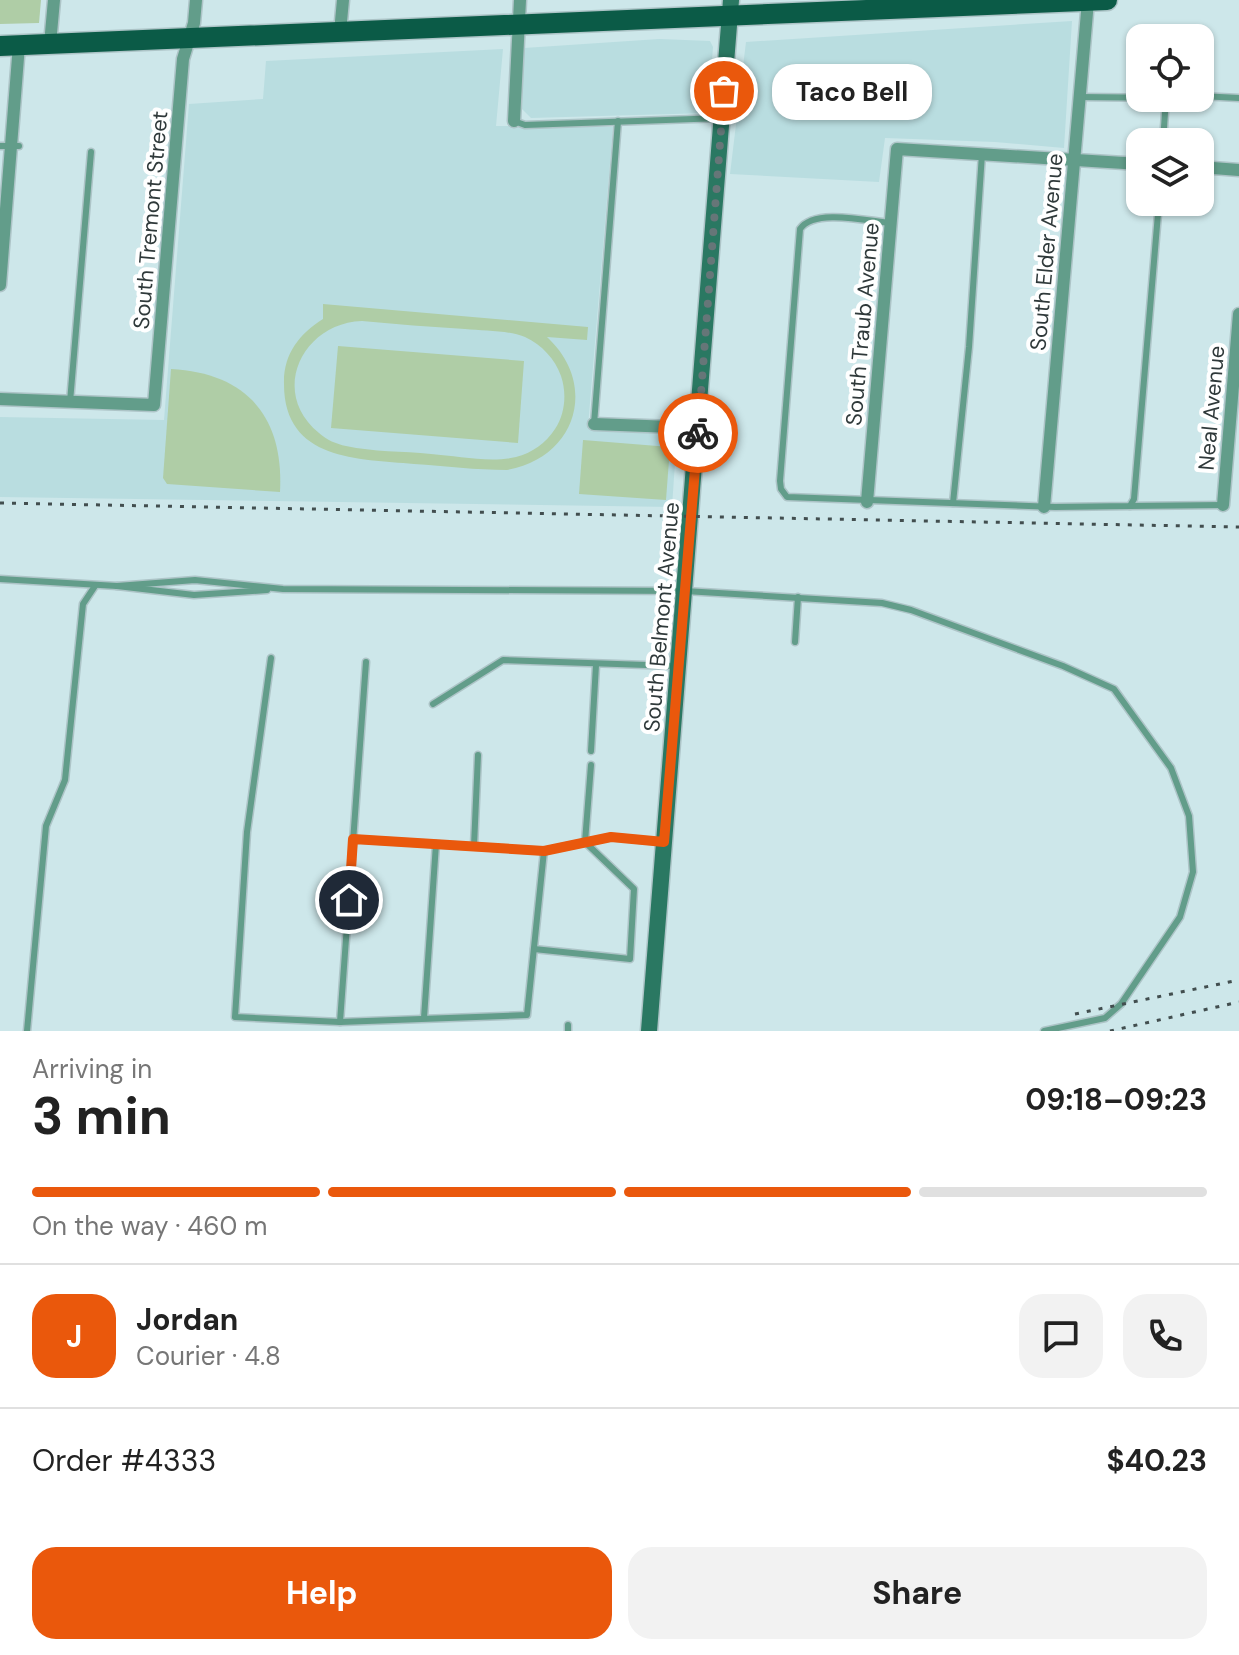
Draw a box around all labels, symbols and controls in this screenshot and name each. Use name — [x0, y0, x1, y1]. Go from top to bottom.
map controls — [1126, 24, 1214, 216]
button: locate — [1126, 24, 1214, 112]
pin — [690, 57, 758, 125]
callout: Taco Bell — [772, 63, 932, 119]
icon: bag — [702, 69, 746, 113]
text: Taco Bell — [796, 75, 908, 109]
street label: South Tremont Street — [127, 110, 174, 330]
button: layers — [1126, 128, 1214, 216]
street label: South Elder Avenue — [1023, 152, 1070, 352]
street label: South Traub Avenue — [839, 221, 886, 427]
street label: Neal Avenue — [1192, 344, 1231, 472]
courier — [658, 393, 738, 473]
icon: bike — [676, 411, 720, 455]
street label: South Belmont Avenue — [637, 501, 686, 733]
pin — [315, 866, 383, 934]
icon: home — [327, 878, 371, 922]
text: Arriving in — [32, 1052, 152, 1086]
text: 09:18–09:23 — [1025, 1080, 1207, 1119]
text: 3 min — [32, 1082, 171, 1150]
text: On the way · 460 m — [32, 1209, 267, 1243]
button: chat — [1019, 1294, 1103, 1378]
button: phone — [1123, 1294, 1207, 1378]
text: Jordan — [136, 1300, 238, 1339]
text: J — [66, 1317, 82, 1356]
text: Courier · 4.8 — [136, 1339, 281, 1373]
text: Order #4333 — [32, 1441, 216, 1480]
text: $40.23 — [1107, 1441, 1207, 1480]
button: Help — [32, 1547, 612, 1639]
button: Share — [628, 1547, 1207, 1639]

